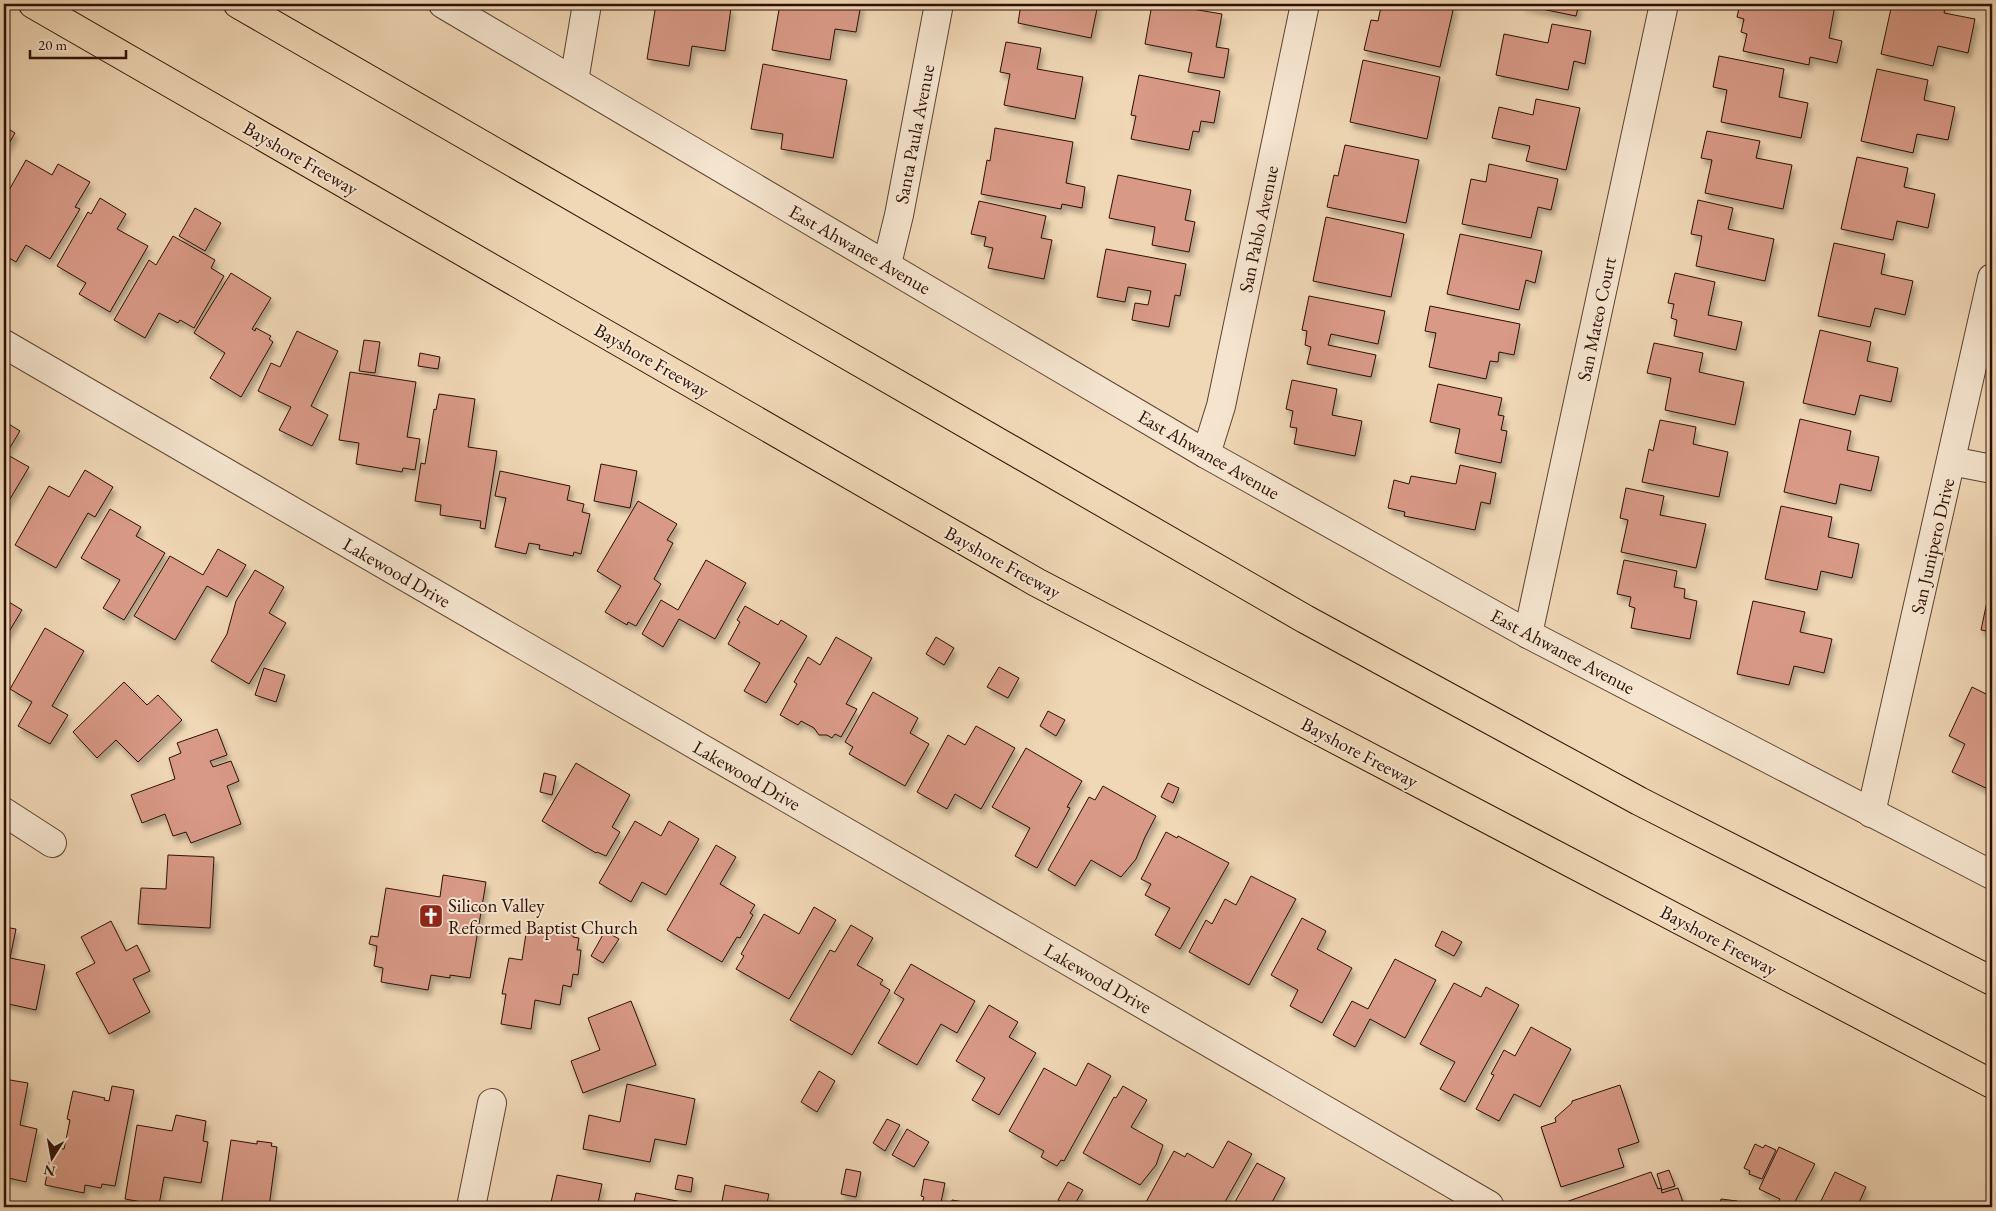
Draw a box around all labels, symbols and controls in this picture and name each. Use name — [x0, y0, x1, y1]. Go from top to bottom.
scale bar — [30, 28, 126, 60]
text: 20 m — [38, 35, 67, 54]
street label: Santa Paula Avenue — [889, 62, 940, 206]
street label: Bayshore Freeway — [239, 115, 363, 202]
street label: San Pablo Avenue — [1233, 163, 1284, 295]
street label: East Ahwanee Avenue — [784, 199, 935, 300]
street label: San Mateo Court — [1571, 255, 1622, 383]
street label: Bayshore Freeway — [590, 317, 714, 404]
street label: East Ahwanee Avenue — [1133, 404, 1284, 505]
street label: San Junipero Drive — [1905, 476, 1960, 617]
street label: Bayshore Freeway — [940, 520, 1066, 605]
street label: Lakewood Drive — [338, 532, 455, 613]
street label: East Ahwanee Avenue — [1486, 603, 1639, 700]
street label: Bayshore Freeway — [1297, 711, 1423, 794]
street label: Lakewood Drive — [688, 735, 805, 816]
place label: Silicon Valley Reformed Baptist Church — [448, 893, 638, 940]
street label: Bayshore Freeway — [1656, 899, 1782, 982]
church icon: Silicon Valley Reformed Baptist Church — [418, 903, 444, 929]
street label: Lakewood Drive — [1039, 938, 1156, 1019]
north arrow — [28, 1134, 78, 1184]
text: N — [42, 1161, 57, 1181]

